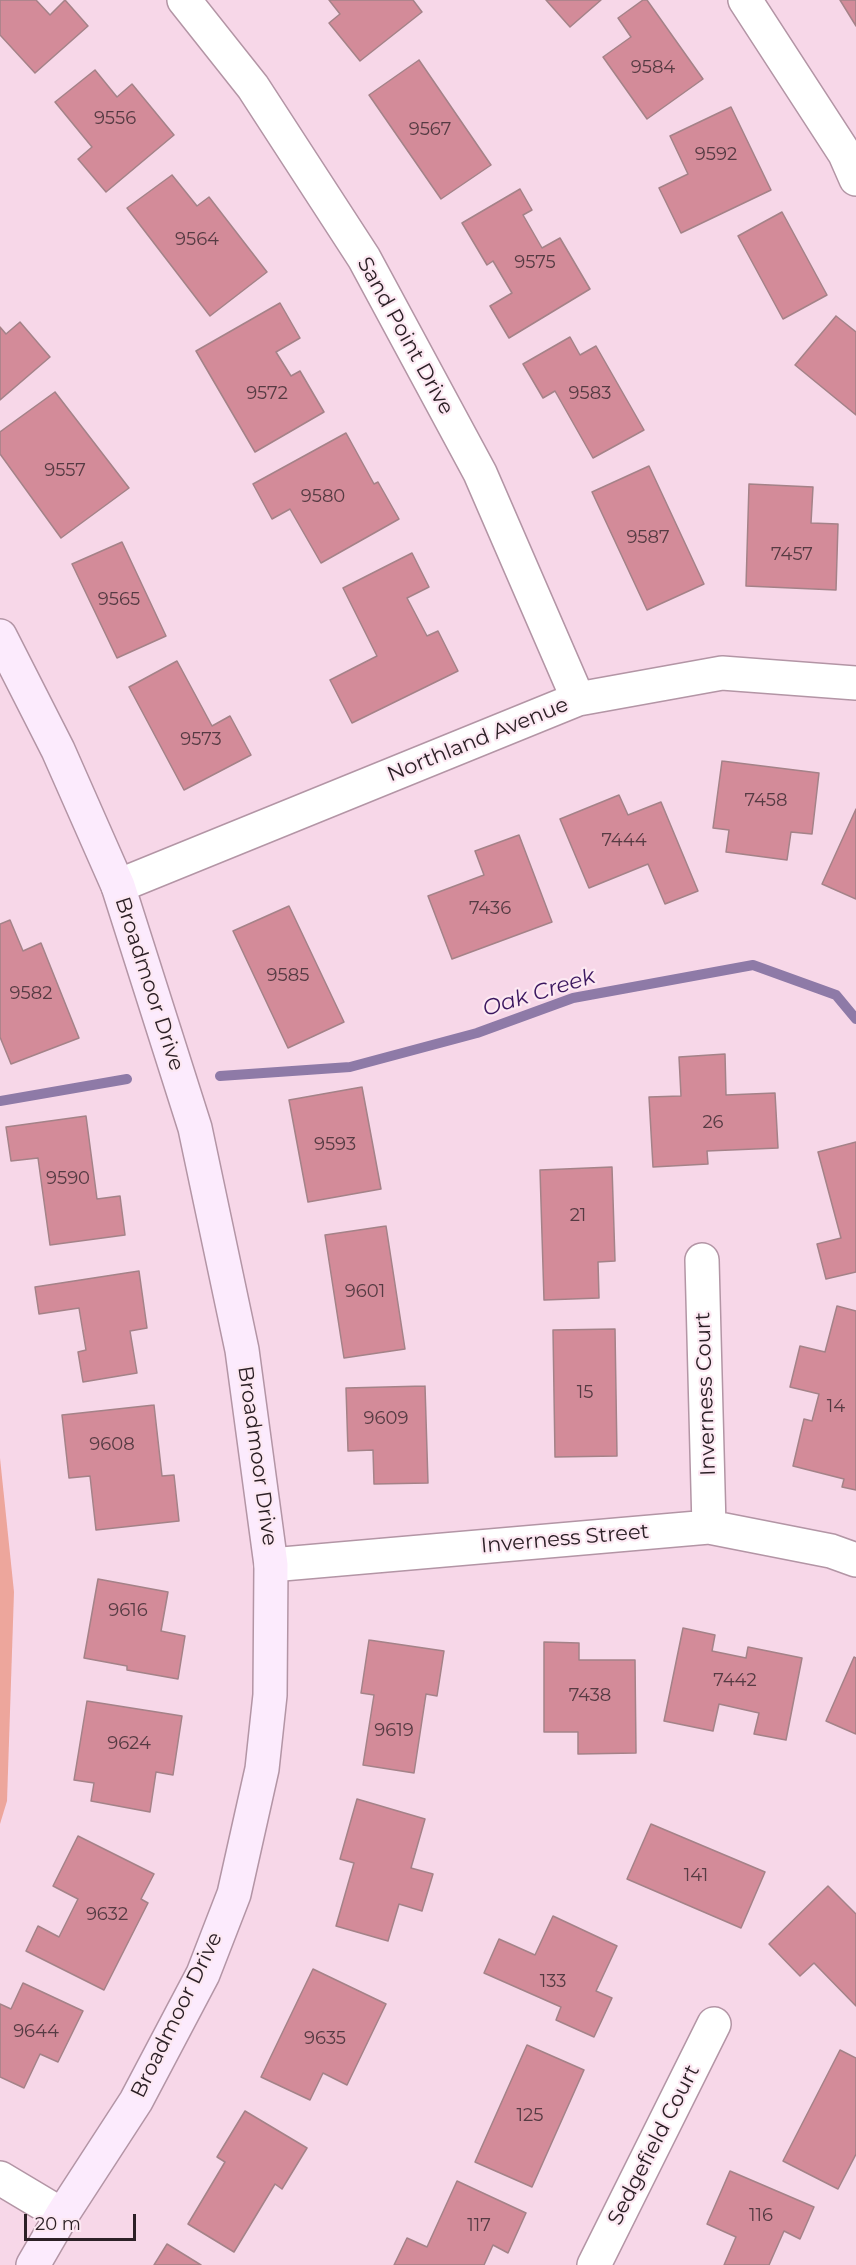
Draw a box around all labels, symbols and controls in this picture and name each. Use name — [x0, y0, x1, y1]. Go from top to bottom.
house number: 9584 — [631, 57, 675, 79]
house number: 9556 — [94, 108, 136, 130]
house number: 9567 — [409, 119, 451, 141]
house number: 9592 — [695, 144, 737, 166]
house number: 9564 — [175, 229, 219, 251]
house number: 9575 — [514, 252, 556, 274]
street label: Sand Point Drive — [351, 253, 459, 419]
house number: 9572 — [246, 383, 288, 405]
house number: 9583 — [569, 383, 611, 405]
house number: 9557 — [44, 460, 86, 482]
house number: 9580 — [301, 486, 345, 508]
house number: 9587 — [626, 527, 670, 549]
house number: 7457 — [771, 544, 813, 566]
house number: 9565 — [98, 589, 140, 611]
street label: Northland Avenue — [384, 692, 572, 788]
house number: 9573 — [180, 729, 222, 751]
house number: 7458 — [745, 790, 787, 812]
house number: 7444 — [601, 830, 647, 852]
street label: Broadmoor Drive — [109, 894, 189, 1074]
house number: 7436 — [469, 898, 511, 920]
water label: Oak Creek — [480, 963, 598, 1023]
house number: 9585 — [267, 965, 309, 987]
house number: 9582 — [10, 983, 52, 1005]
house number: 26 — [702, 1112, 724, 1134]
house number: 9593 — [314, 1134, 356, 1156]
house number: 9590 — [46, 1168, 90, 1190]
house number: 21 — [570, 1205, 586, 1227]
house number: 9601 — [345, 1281, 385, 1303]
street label: Inverness Court — [691, 1312, 721, 1476]
street label: Broadmoor Drive — [232, 1365, 282, 1547]
house number: 15 — [577, 1382, 593, 1404]
house number: 14 — [827, 1396, 845, 1418]
house number: 9609 — [364, 1408, 408, 1430]
house number: 9608 — [89, 1434, 135, 1456]
street label: Inverness Street — [480, 1519, 650, 1559]
house number: 9616 — [108, 1600, 148, 1622]
house number: 7442 — [713, 1670, 757, 1692]
house number: 7438 — [569, 1685, 611, 1707]
house number: 9619 — [374, 1720, 414, 1742]
house number: 9624 — [107, 1733, 151, 1755]
house number: 141 — [684, 1865, 708, 1887]
house number: 9632 — [86, 1904, 128, 1926]
street label: Broadmoor Drive — [126, 1928, 228, 2102]
house number: 133 — [540, 1971, 566, 1993]
house number: 9644 — [13, 2021, 59, 2043]
house number: 9635 — [304, 2028, 346, 2050]
street label: Sedgefield Court — [603, 2061, 705, 2229]
house number: 125 — [517, 2105, 543, 2127]
scale bar — [27, 2202, 140, 2240]
house number: 116 — [749, 2205, 773, 2227]
text: 20 m — [35, 2213, 81, 2235]
house number: 117 — [467, 2215, 491, 2237]

